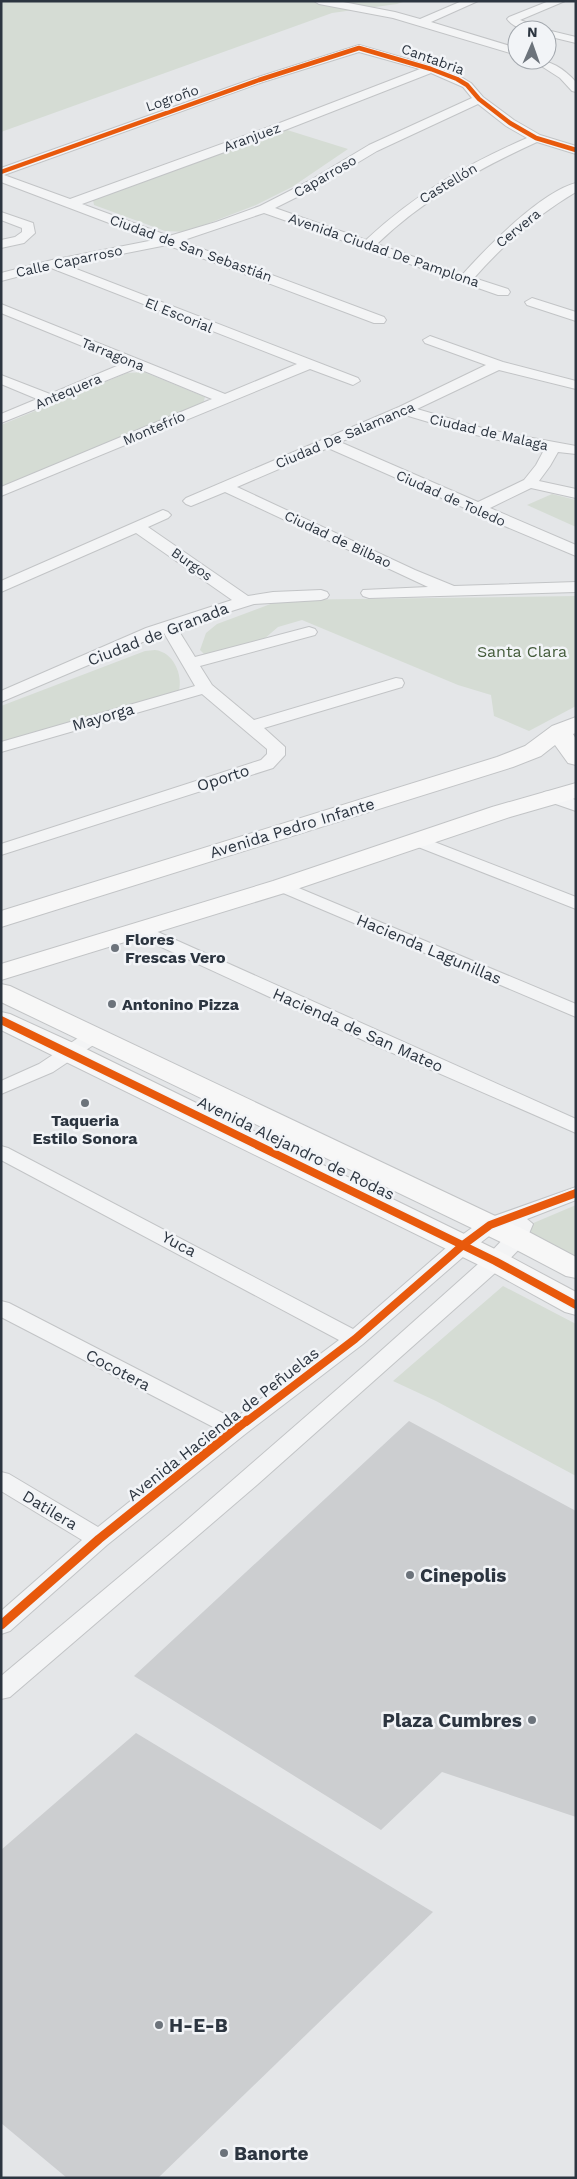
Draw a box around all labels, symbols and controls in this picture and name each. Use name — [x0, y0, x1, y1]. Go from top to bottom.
north arrow — [507, 20, 557, 70]
text: N — [527, 24, 538, 40]
street label: Cantabria — [399, 40, 467, 78]
street label: Logroño — [143, 81, 201, 115]
street label: Aranjuez — [221, 119, 283, 155]
street label: Caparroso — [291, 152, 359, 200]
street label: Castellón — [416, 160, 480, 206]
street label: Cervera — [493, 205, 543, 251]
street label: Avenida Ciudad De Pamplona — [287, 210, 482, 290]
street label: Ciudad de San Sebastián — [108, 211, 274, 285]
street label: Calle Caparroso — [14, 242, 124, 280]
street label: El Escorial — [143, 294, 216, 336]
street label: Tarragona — [79, 334, 147, 374]
street label: Antequera — [32, 370, 104, 412]
street label: Ciudad De Salamanca — [273, 398, 417, 472]
street label: Montefrío — [120, 408, 188, 448]
street label: Ciudad de Malaga — [428, 411, 550, 453]
street label: Ciudad de Toledo — [394, 467, 508, 529]
street label: Ciudad de Bilbao — [282, 507, 394, 571]
street label: Burgos — [168, 544, 216, 584]
street label: Ciudad de Granada — [85, 598, 231, 670]
park label: Santa Clara — [477, 642, 567, 661]
street label: Mayorga — [70, 699, 136, 735]
street label: Oporto — [194, 761, 252, 795]
street label: Avenida Pedro Infante — [207, 794, 377, 862]
street label: Hacienda Lagunillas — [354, 910, 504, 988]
place label: Flores Frescas Vero — [125, 930, 226, 967]
marker: Flores Frescas Vero — [109, 942, 121, 954]
street label: Hacienda de San Mateo — [270, 984, 446, 1076]
place label: Antonino Pizza — [122, 995, 240, 1014]
marker: Antonino Pizza — [106, 998, 118, 1010]
street label: Avenida Alejandro de Rodas — [194, 1092, 398, 1204]
marker: Taqueria Estilo Sonora — [79, 1097, 91, 1109]
place label: Taqueria Estilo Sonora — [32, 1111, 138, 1148]
street label: Yuca — [159, 1227, 199, 1261]
street label: Avenida Hacienda de Peñuelas — [123, 1343, 323, 1505]
street label: Cocotera — [83, 1345, 153, 1395]
street label: Datilera — [19, 1486, 81, 1534]
place label: Cinepolis — [420, 1564, 506, 1587]
marker: Cinepolis — [404, 1569, 416, 1581]
place label: Plaza Cumbres — [382, 1709, 522, 1732]
marker: Plaza Cumbres — [526, 1714, 538, 1726]
place label: H-E-B — [169, 2014, 228, 2037]
marker: H-E-B — [153, 2019, 165, 2031]
place label: Banorte — [234, 2142, 308, 2165]
marker: Banorte — [218, 2147, 230, 2159]

